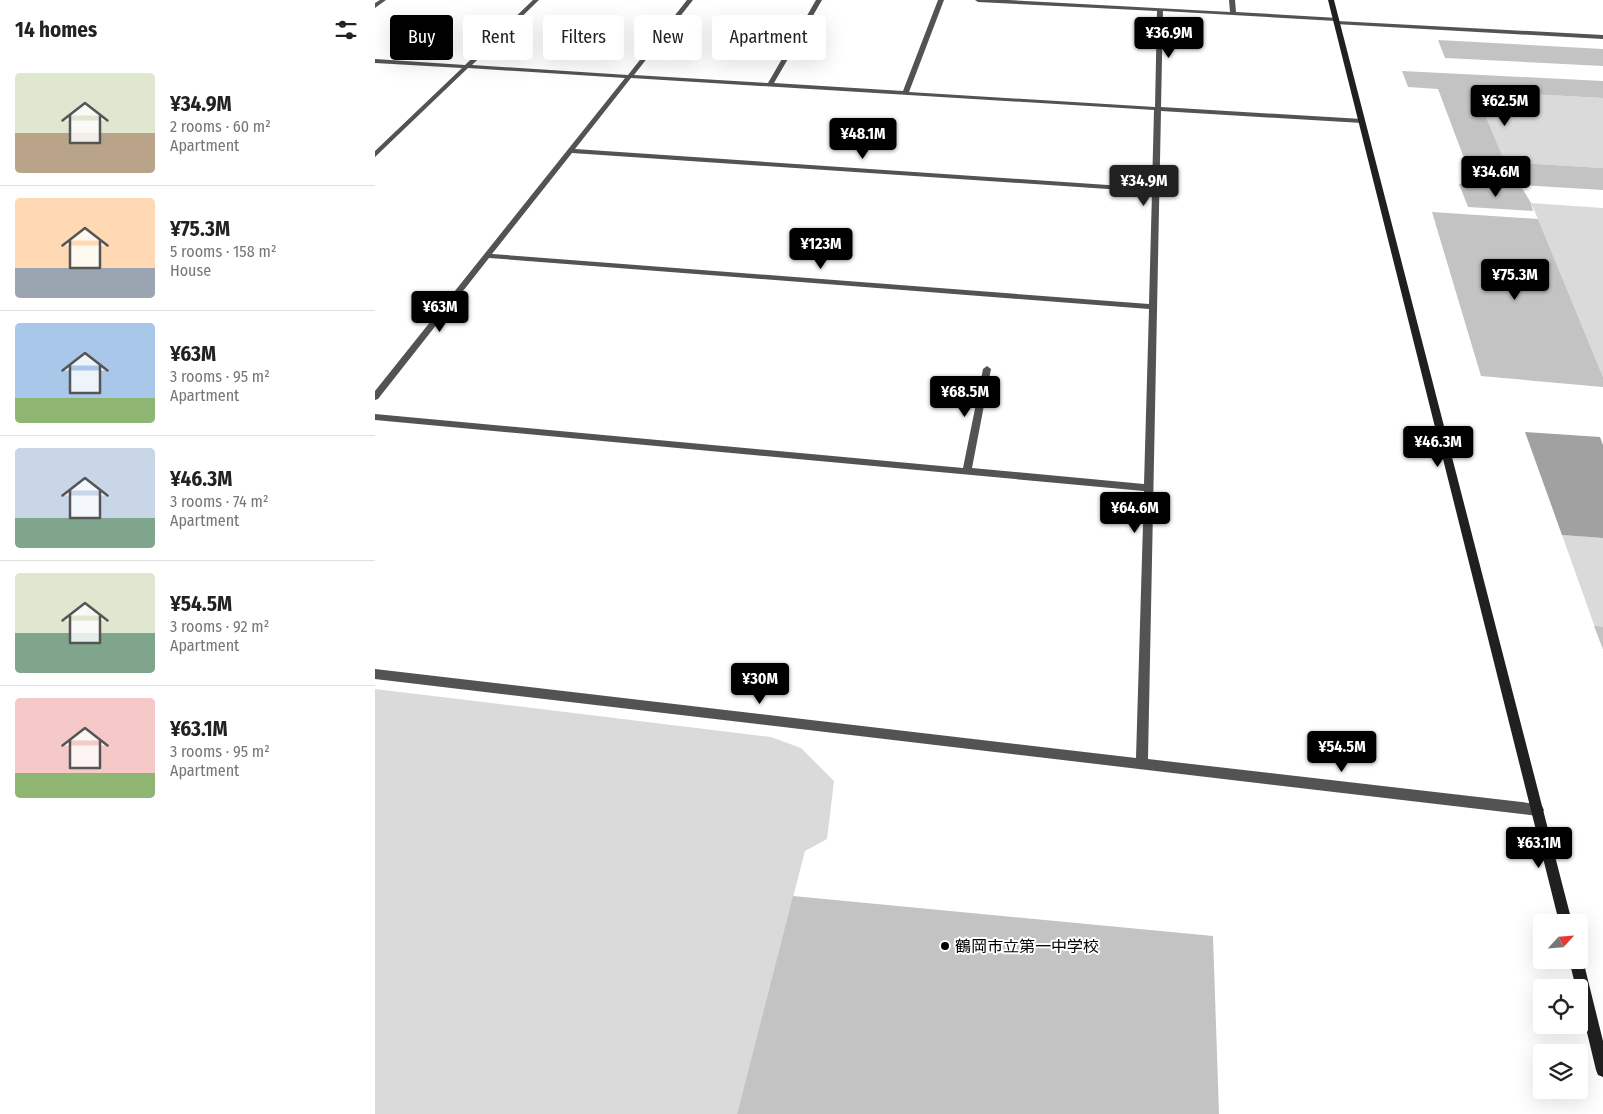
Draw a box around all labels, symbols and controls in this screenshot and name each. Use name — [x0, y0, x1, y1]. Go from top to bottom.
chip: Buy — [390, 15, 453, 60]
chip: Rent — [463, 15, 533, 60]
chip: Filters — [543, 15, 624, 60]
chip: New — [634, 15, 702, 60]
chip: Apartment — [712, 15, 826, 60]
icon: filters — [332, 16, 360, 44]
text: 14 homes — [15, 17, 97, 43]
pin: ¥36.9M — [1128, 17, 1210, 59]
text: ¥36.9M — [1145, 23, 1193, 42]
pin: ¥62.5M — [1464, 84, 1546, 127]
text: ¥34.9M — [170, 91, 232, 117]
text: ¥62.5M — [1482, 91, 1528, 110]
icon: home — [55, 93, 115, 153]
text: 2 rooms · 60 m² — [170, 117, 271, 136]
pin: ¥48.1M — [822, 118, 904, 160]
text: ¥48.1M — [841, 124, 885, 143]
text: Apartment — [170, 136, 239, 155]
pin: ¥34.6M — [1455, 156, 1537, 198]
text: ¥34.6M — [1472, 162, 1520, 181]
pin: ¥34.9M — [1103, 164, 1185, 207]
text: ¥34.9M — [1121, 171, 1167, 190]
text: ¥75.3M — [170, 216, 230, 242]
icon: home — [55, 218, 115, 278]
pin: ¥123M — [786, 228, 856, 270]
text: ¥123M — [800, 234, 842, 253]
text: 5 rooms · 158 m² — [170, 242, 276, 261]
pin: ¥75.3M — [1474, 258, 1556, 301]
text: House — [170, 261, 211, 280]
text: ¥75.3M — [1492, 265, 1538, 284]
pin: ¥63M — [410, 290, 470, 333]
text: ¥63M — [422, 297, 458, 316]
text: ¥63M — [170, 341, 216, 367]
icon: home — [55, 343, 115, 403]
text: 3 rooms · 95 m² — [170, 367, 270, 386]
pin: ¥68.5M — [924, 376, 1006, 418]
text: ¥68.5M — [941, 382, 989, 401]
text: Apartment — [170, 386, 239, 405]
pin: ¥46.3M — [1397, 426, 1479, 468]
text: ¥46.3M — [1414, 432, 1462, 451]
text: ¥46.3M — [170, 466, 232, 492]
icon: home — [55, 468, 115, 528]
text: 3 rooms · 74 m² — [170, 492, 268, 511]
pin: ¥64.6M — [1094, 492, 1176, 534]
text: ¥64.6M — [1111, 498, 1159, 517]
text: Apartment — [170, 511, 239, 530]
text: ¥54.5M — [170, 591, 232, 617]
icon: home — [55, 593, 115, 653]
text: 3 rooms · 92 m² — [170, 617, 269, 636]
text: Apartment — [170, 636, 239, 655]
pin: ¥30M — [730, 662, 790, 705]
text: ¥30M — [742, 669, 778, 688]
text: ¥63.1M — [170, 716, 228, 742]
icon: home — [55, 718, 115, 778]
pin: ¥54.5M — [1301, 730, 1383, 773]
text: ¥54.5M — [1318, 737, 1366, 756]
text: 3 rooms · 95 m² — [170, 742, 270, 761]
text: Apartment — [170, 761, 239, 780]
pin: ¥63.1M — [1498, 826, 1580, 869]
text: ¥63.1M — [1517, 833, 1561, 852]
north arrow — [1533, 914, 1587, 969]
map controls — [1533, 914, 1588, 1099]
place label: 鶴岡市立第一中学校 — [955, 937, 1099, 956]
marker: 鶴岡市立第一中学校 — [939, 940, 951, 952]
button: locate — [1533, 979, 1588, 1034]
button: layers — [1533, 1044, 1588, 1099]

